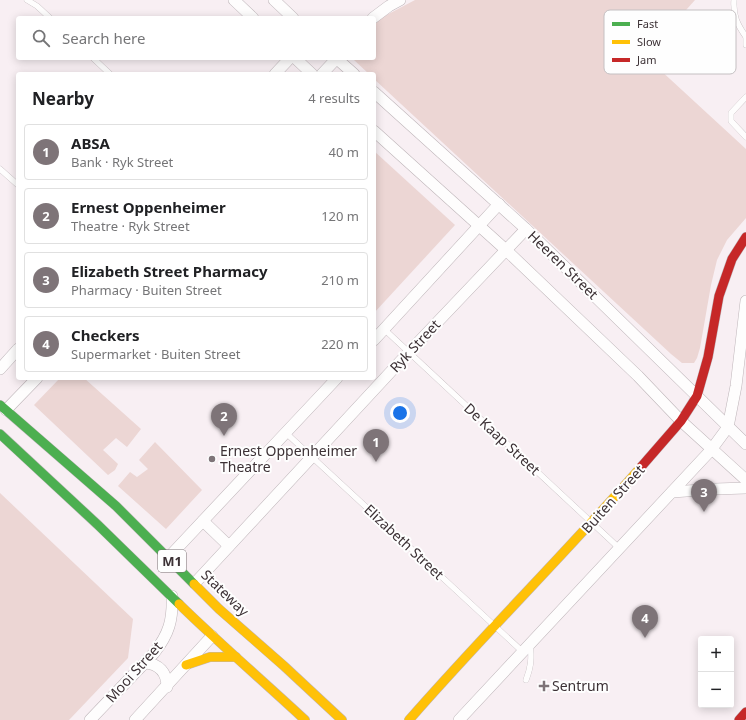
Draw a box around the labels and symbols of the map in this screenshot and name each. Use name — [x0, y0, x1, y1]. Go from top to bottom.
legend — [604, 10, 736, 74]
text: Fast — [637, 16, 658, 31]
text: Slow — [637, 34, 661, 49]
text: Jam — [636, 52, 656, 67]
street label: Heeren Street — [524, 226, 603, 303]
street label: Ryk Street — [385, 315, 444, 376]
street label: De Kaap Street — [460, 398, 544, 479]
pin: 2 — [211, 403, 237, 436]
your location — [390, 403, 410, 423]
pin: 1 — [363, 429, 389, 462]
place label: Ernest Oppenheimer Theatre — [220, 441, 357, 476]
marker: Ernest Oppenheimer Theatre — [207, 454, 217, 464]
street label: Buiten Street — [577, 460, 648, 537]
pin: 3 — [691, 479, 717, 512]
street label: Elizabeth Street — [360, 500, 448, 583]
road number: M1 — [158, 550, 186, 572]
street label: Stateway — [197, 565, 254, 621]
pin: 4 — [632, 605, 658, 638]
street label: Mooi Street — [101, 637, 166, 706]
place label: Sentrum — [552, 676, 609, 695]
marker: Sentrum — [539, 681, 549, 691]

